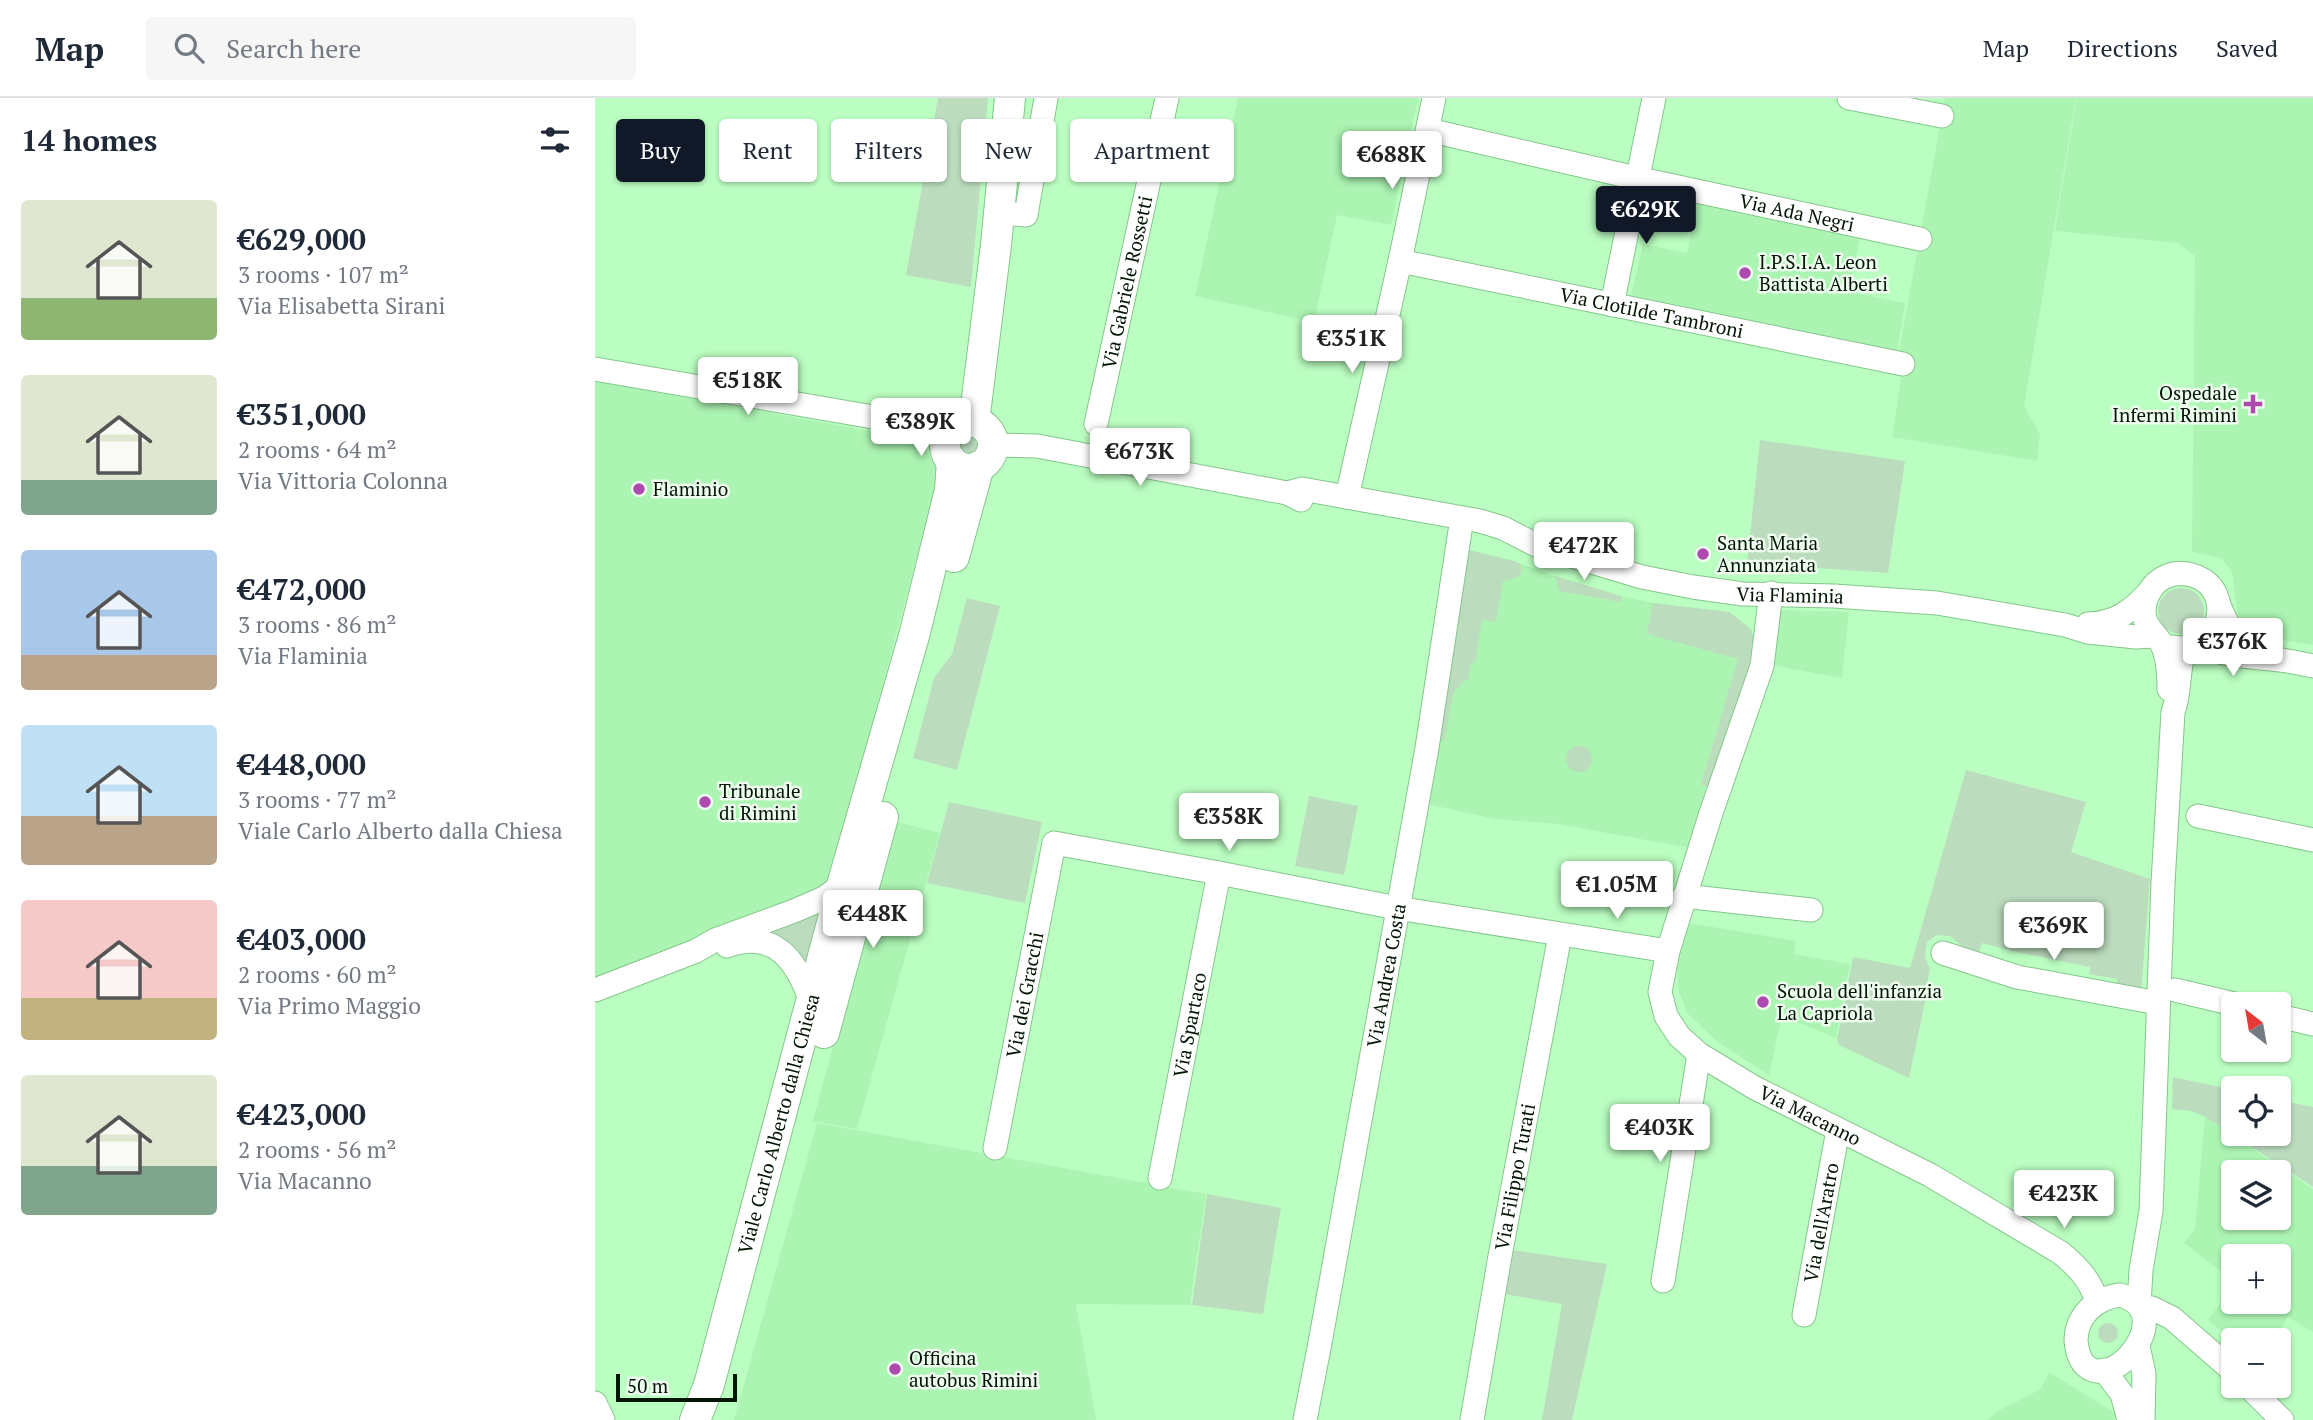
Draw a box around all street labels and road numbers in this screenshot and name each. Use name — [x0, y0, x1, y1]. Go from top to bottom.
street label: Via Ada Negri — [1737, 188, 1857, 237]
street label: Via Gabriele Rossetti — [1095, 193, 1157, 371]
street label: Via Clotilde Tambroni — [1558, 281, 1746, 343]
street label: Via Flaminia — [1736, 581, 1845, 609]
street label: Via Andrea Costa — [1360, 901, 1411, 1049]
street label: Via dei Gracchi — [1000, 930, 1049, 1060]
street label: Via Spartaco — [1167, 970, 1212, 1079]
street label: Viale Carlo Alberto dalla Chiesa — [731, 990, 825, 1257]
street label: Via Macanno — [1755, 1079, 1865, 1151]
street label: Via Filippo Turati — [1488, 1101, 1540, 1252]
street label: Via dell'Aratro — [1797, 1161, 1844, 1284]

